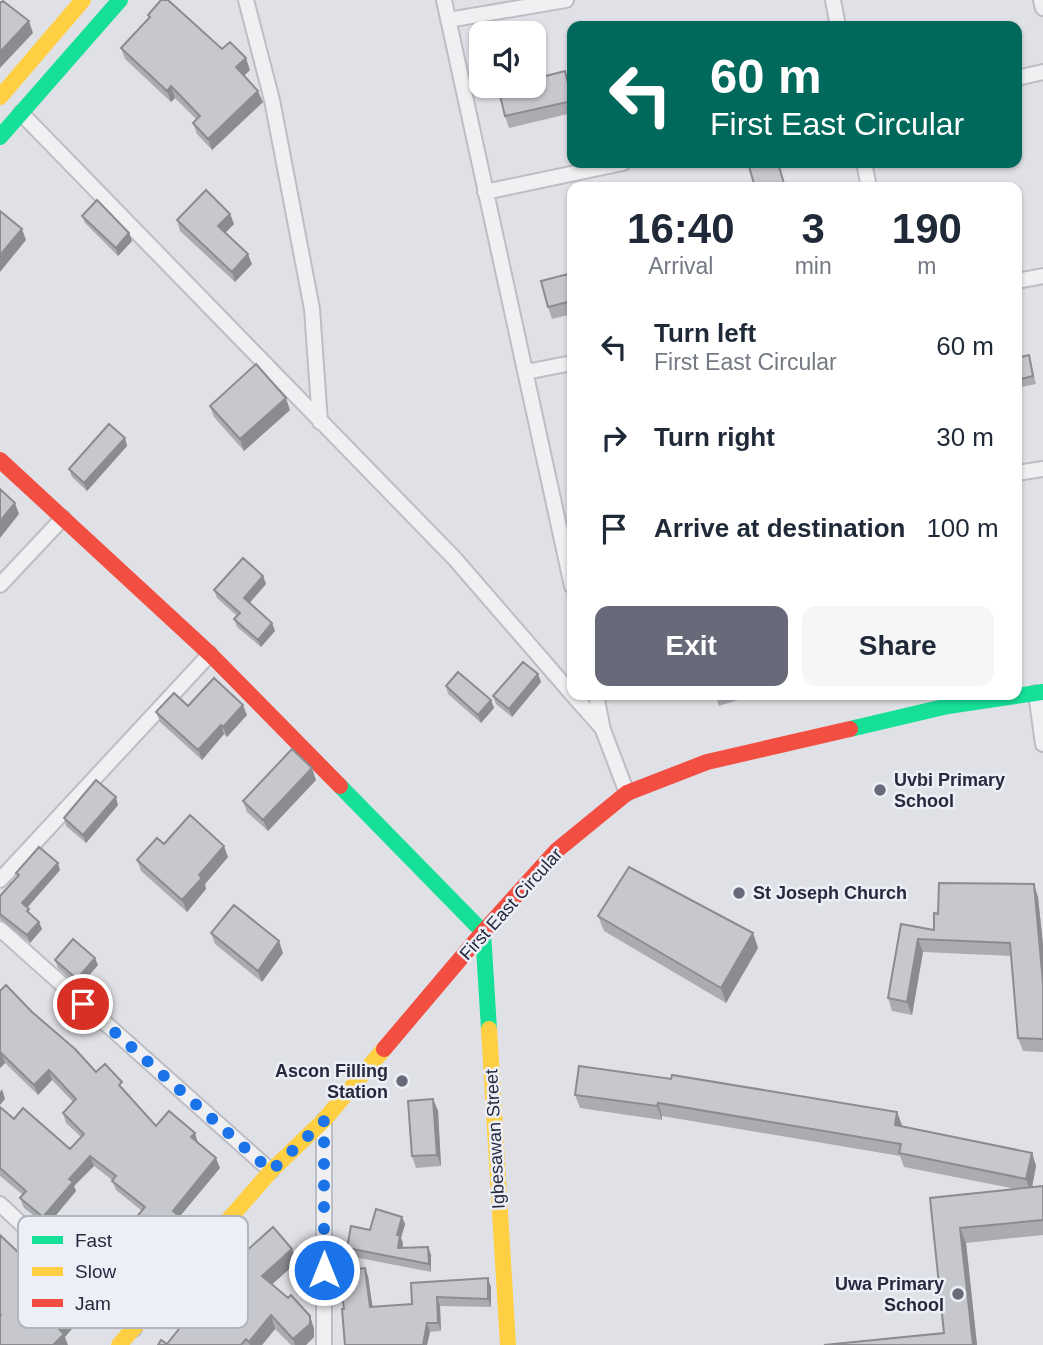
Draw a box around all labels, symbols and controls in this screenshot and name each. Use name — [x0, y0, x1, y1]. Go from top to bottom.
map controls — [469, 21, 546, 98]
button: sound — [469, 21, 546, 98]
icon: left — [595, 49, 686, 140]
text: 60 m — [710, 49, 822, 103]
text: First East Circular — [710, 106, 964, 142]
text: 16:40 — [627, 205, 735, 252]
text: 3 — [801, 205, 825, 252]
text: 190 — [892, 205, 962, 252]
text: Arrival — [648, 253, 713, 279]
text: min — [795, 253, 832, 279]
text: m — [917, 253, 936, 279]
text: Turn left — [654, 318, 756, 348]
icon: left — [595, 328, 633, 366]
text: 60 m — [936, 331, 994, 361]
text: First East Circular — [654, 349, 837, 375]
icon: right — [595, 419, 633, 457]
text: Turn right — [654, 422, 775, 452]
text: 30 m — [936, 422, 994, 452]
icon: arrive — [595, 510, 633, 548]
text: Arrive at destination — [654, 513, 905, 543]
text: 100 m — [926, 513, 999, 543]
button: Exit — [595, 606, 788, 686]
button: Share — [802, 606, 994, 686]
place label: Uvbi Primary School — [894, 770, 1005, 811]
marker: Uvbi Primary School — [872, 782, 888, 798]
street label: First East Circular — [456, 844, 566, 964]
place label: St Joseph Church — [753, 883, 907, 903]
marker: St Joseph Church — [731, 885, 747, 901]
pin — [53, 974, 113, 1034]
icon: arrive — [64, 985, 102, 1023]
place label: Ascon Filling Station — [275, 1061, 388, 1102]
street label: Igbesawan Street — [481, 1069, 509, 1209]
marker: Ascon Filling Station — [394, 1073, 410, 1089]
legend — [18, 1216, 248, 1328]
text: Fast — [75, 1230, 113, 1251]
position arrow — [287, 1233, 361, 1307]
text: Slow — [75, 1261, 116, 1282]
place label: Uwa Primary School — [835, 1274, 944, 1315]
marker: Uwa Primary School — [950, 1286, 966, 1302]
text: Jam — [75, 1293, 111, 1314]

